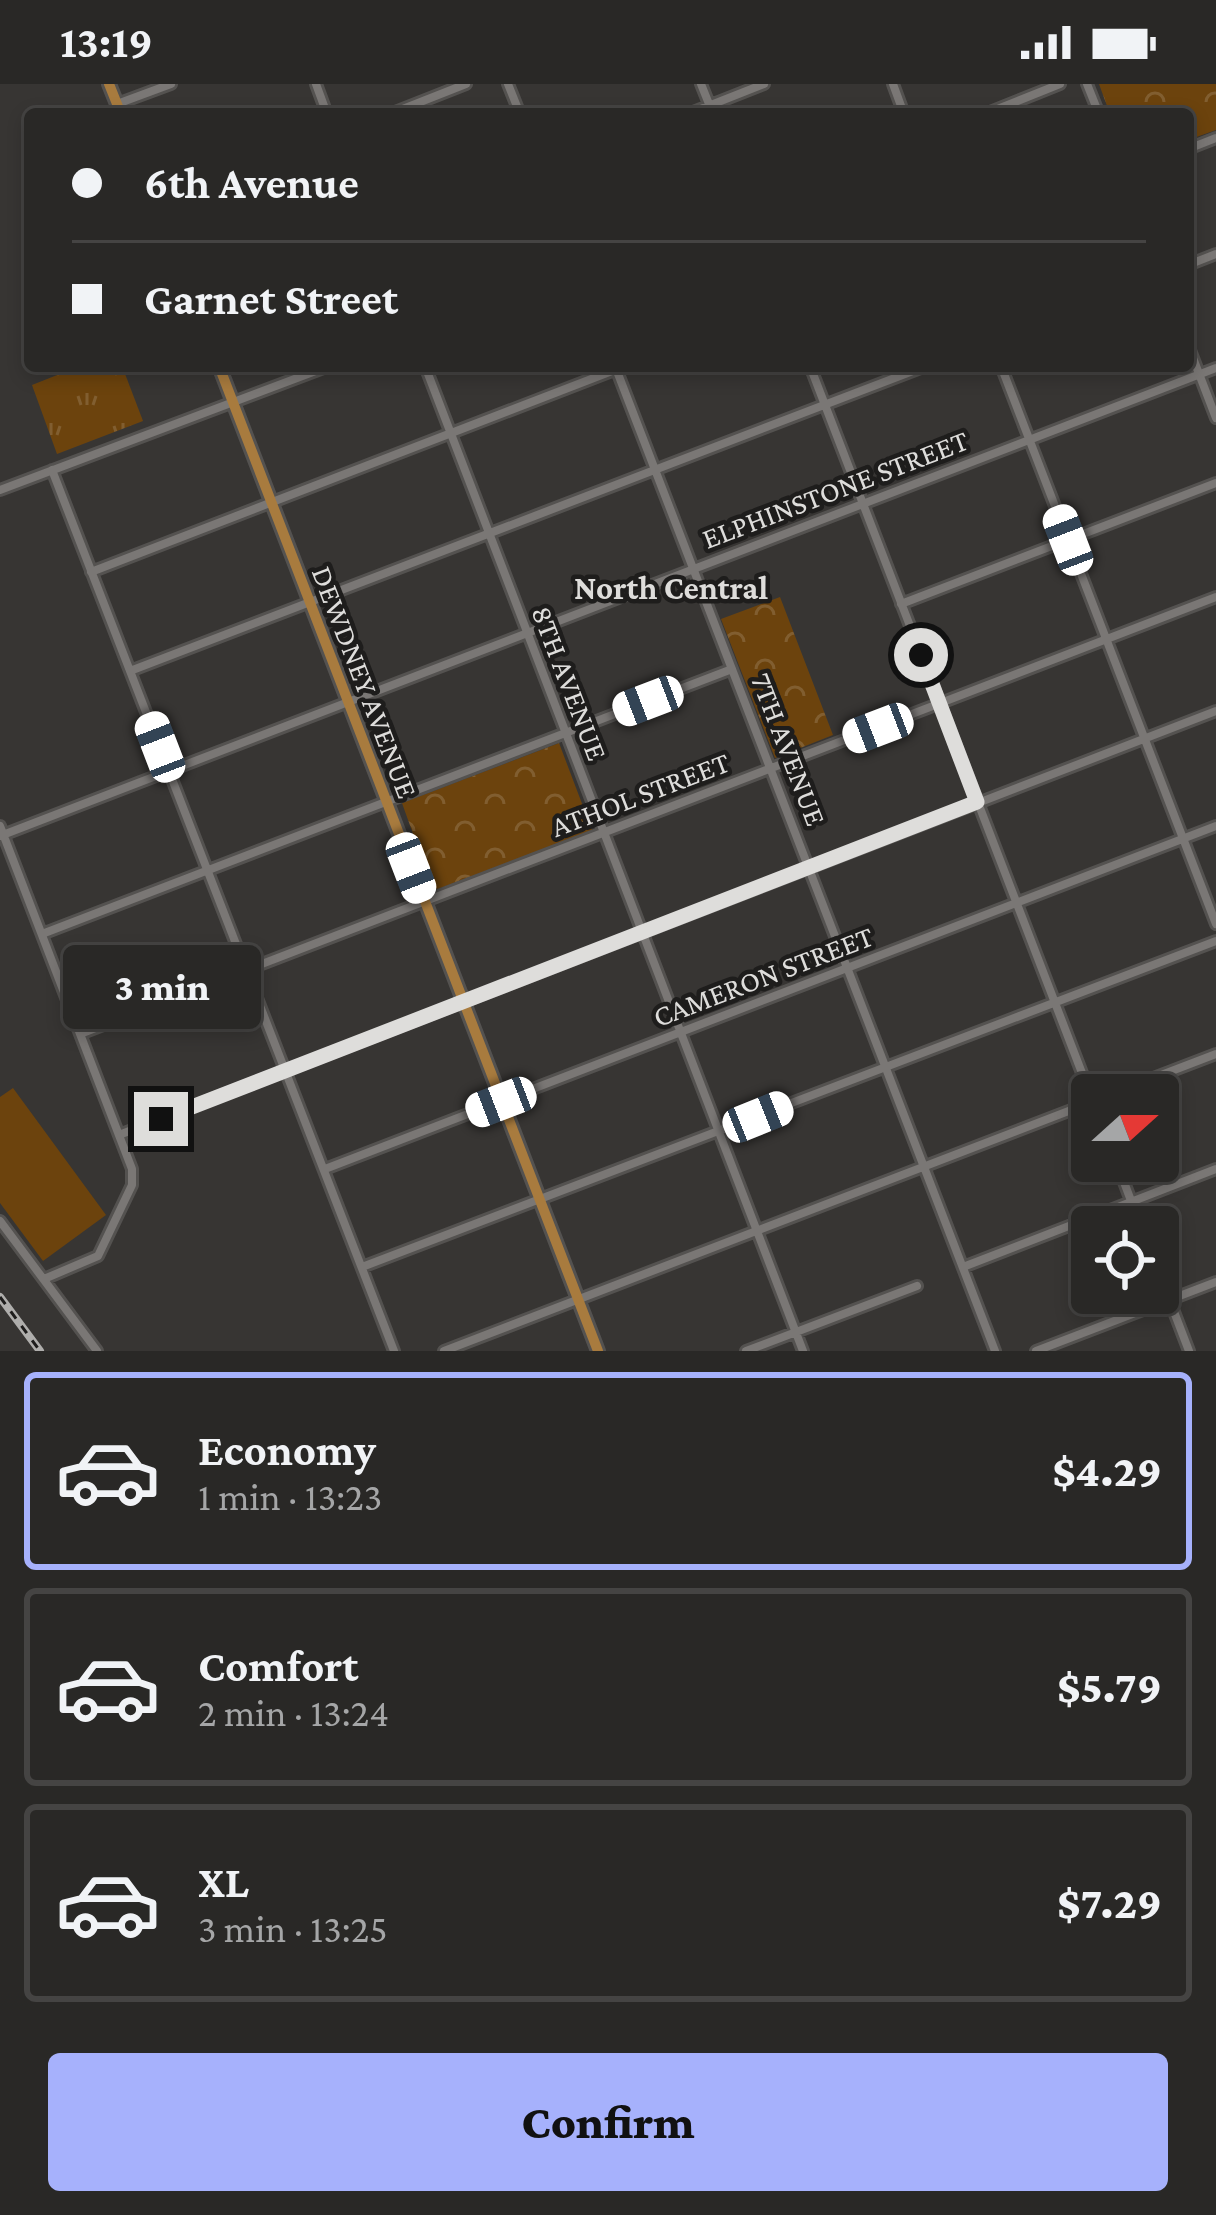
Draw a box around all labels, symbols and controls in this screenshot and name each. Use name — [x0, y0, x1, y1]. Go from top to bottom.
text: 13:19 — [60, 17, 153, 67]
text: 6th Avenue — [144, 158, 359, 208]
text: Garnet Street — [144, 274, 398, 324]
street label: ELPHINSTONE STREET — [697, 423, 973, 555]
car — [1038, 500, 1098, 580]
street label: DEWDNEY AVENUE — [306, 561, 424, 803]
district label: North Central — [574, 569, 768, 606]
street label: 8TH AVENUE — [525, 601, 615, 765]
route start — [894, 628, 948, 682]
street label: 7TH AVENUE — [745, 668, 833, 830]
car — [608, 671, 688, 731]
car — [838, 698, 918, 758]
car — [130, 707, 190, 787]
street label: ATHOL STREET — [546, 745, 734, 843]
car — [381, 828, 441, 908]
street label: CAMERON STREET — [648, 919, 878, 1033]
callout: 3 min — [62, 945, 260, 1029]
text: 3 min — [114, 965, 210, 1008]
car — [461, 1072, 541, 1132]
north arrow — [1071, 1074, 1179, 1182]
map controls — [1071, 1074, 1179, 1314]
car — [718, 1087, 798, 1147]
route end — [134, 1092, 188, 1146]
button: locate — [1071, 1206, 1179, 1314]
icon: car — [54, 1417, 162, 1525]
text: Economy — [198, 1425, 376, 1475]
text: $4.29 — [1052, 1446, 1162, 1496]
text: 1 min · 13:23 — [198, 1475, 382, 1518]
icon: car — [54, 1633, 162, 1741]
text: Comfort — [198, 1641, 359, 1691]
text: $5.79 — [1057, 1662, 1162, 1712]
text: 2 min · 13:24 — [198, 1691, 389, 1734]
icon: car — [54, 1849, 162, 1957]
text: XL — [198, 1857, 249, 1907]
text: $7.29 — [1057, 1878, 1162, 1928]
text: 3 min · 13:25 — [198, 1907, 388, 1950]
button: Confirm — [48, 2053, 1168, 2191]

